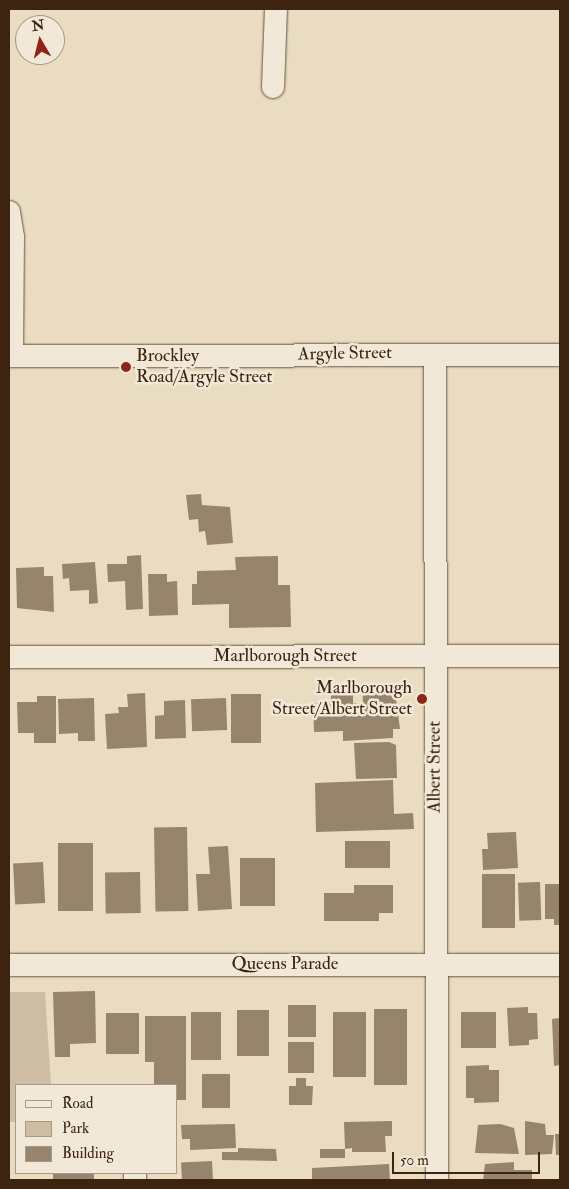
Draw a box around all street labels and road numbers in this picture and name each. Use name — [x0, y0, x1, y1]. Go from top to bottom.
street label: Argyle Street — [298, 342, 392, 366]
street label: Marlborough Street — [213, 645, 357, 667]
street label: Albert Street — [424, 721, 446, 813]
street label: Queens Parade — [232, 953, 338, 975]

